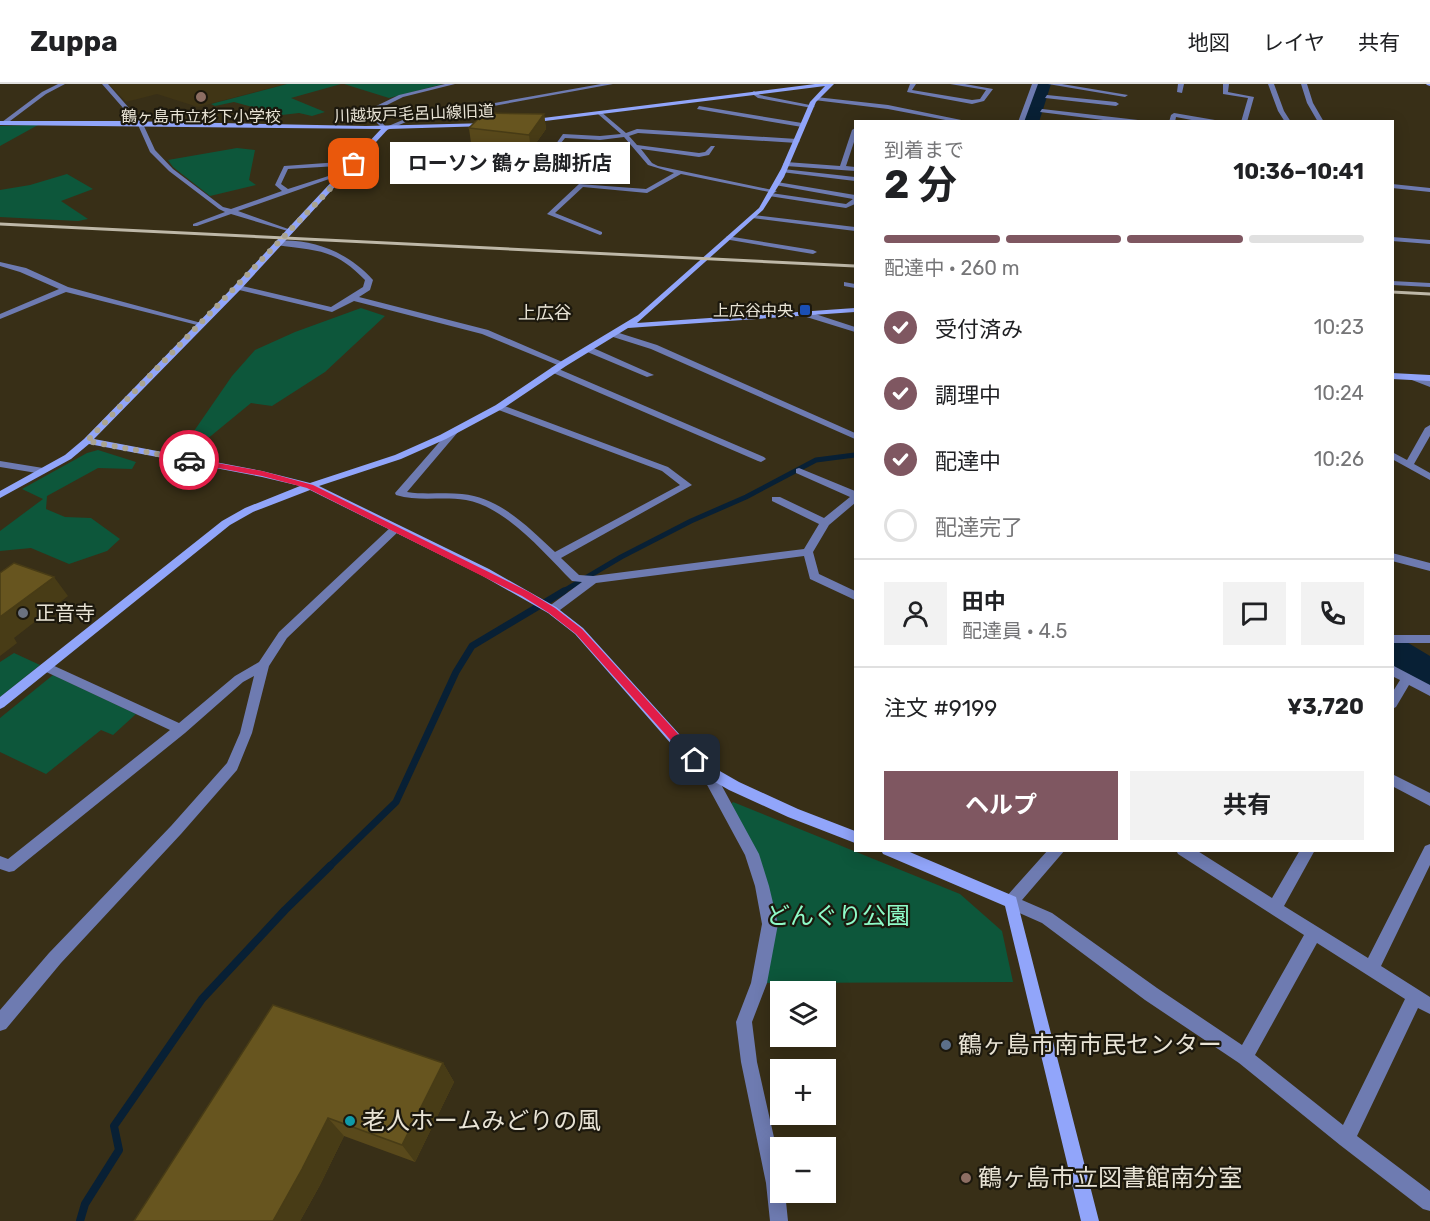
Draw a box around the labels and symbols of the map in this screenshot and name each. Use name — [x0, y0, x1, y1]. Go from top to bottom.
marker: 鶴ヶ島市立杉下小学校 — [194, 90, 208, 104]
street label: 川越坂戸毛呂山線旧道 — [334, 101, 494, 126]
place label: 鶴ヶ島市立杉下小学校 — [121, 107, 281, 126]
pin — [328, 138, 379, 189]
callout: ローソン 鶴ヶ島脚折店 — [390, 143, 630, 185]
place label: 上広谷中央 — [713, 301, 793, 320]
district label: 上広谷 — [518, 302, 572, 324]
marker: 上広谷中央 — [798, 303, 812, 317]
courier — [159, 430, 219, 490]
place label: 正音寺 — [35, 601, 95, 625]
marker: 正音寺 — [16, 606, 30, 620]
pin — [669, 734, 720, 785]
park label: どんぐり公園 — [766, 902, 910, 930]
place label: 鶴ヶ島市南市民センター — [958, 1031, 1222, 1059]
marker: 鶴ヶ島市南市民センター — [939, 1038, 953, 1052]
place label: 老人ホームみどりの風 — [362, 1107, 601, 1135]
marker: 老人ホームみどりの風 — [343, 1114, 357, 1128]
place label: 鶴ヶ島市立図書館南分室 — [978, 1164, 1242, 1192]
marker: 鶴ヶ島市立図書館南分室 — [959, 1171, 973, 1185]

